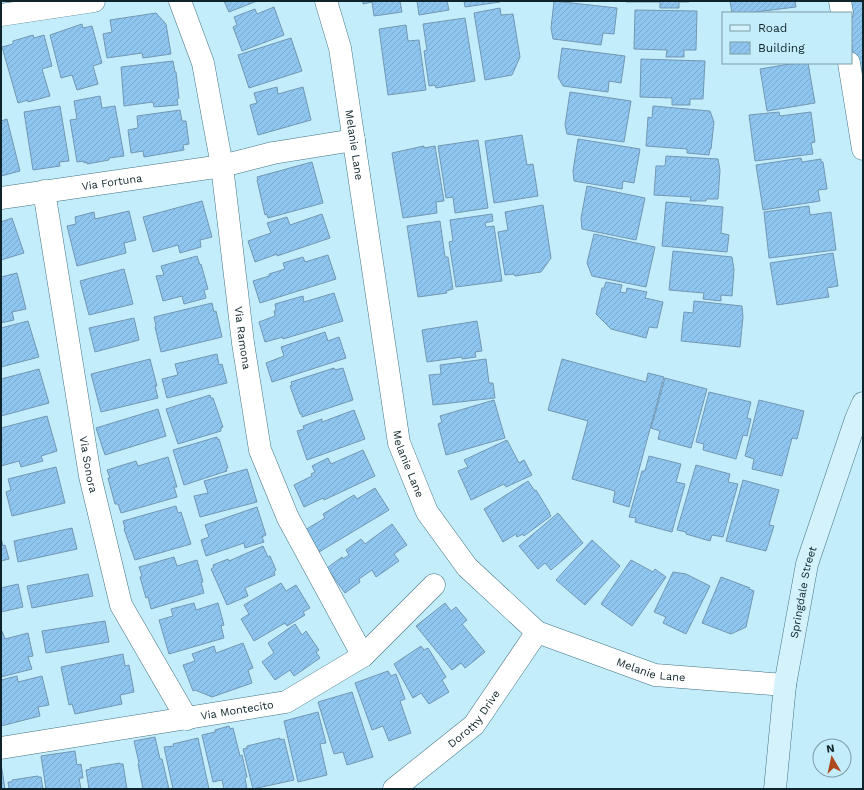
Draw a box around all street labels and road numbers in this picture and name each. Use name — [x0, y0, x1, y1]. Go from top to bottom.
street label: Melanie Lane — [342, 109, 366, 181]
street label: Via Fortuna — [81, 172, 143, 193]
street label: Via Ramona — [232, 306, 253, 370]
street label: Melanie Lane — [390, 429, 426, 500]
street label: Via Sonora — [77, 435, 100, 494]
street label: Springdale Street — [788, 544, 820, 639]
street label: Melanie Lane — [614, 655, 686, 684]
street label: Dorothy Drive — [445, 688, 503, 750]
street label: Via Montecito — [200, 698, 274, 723]

